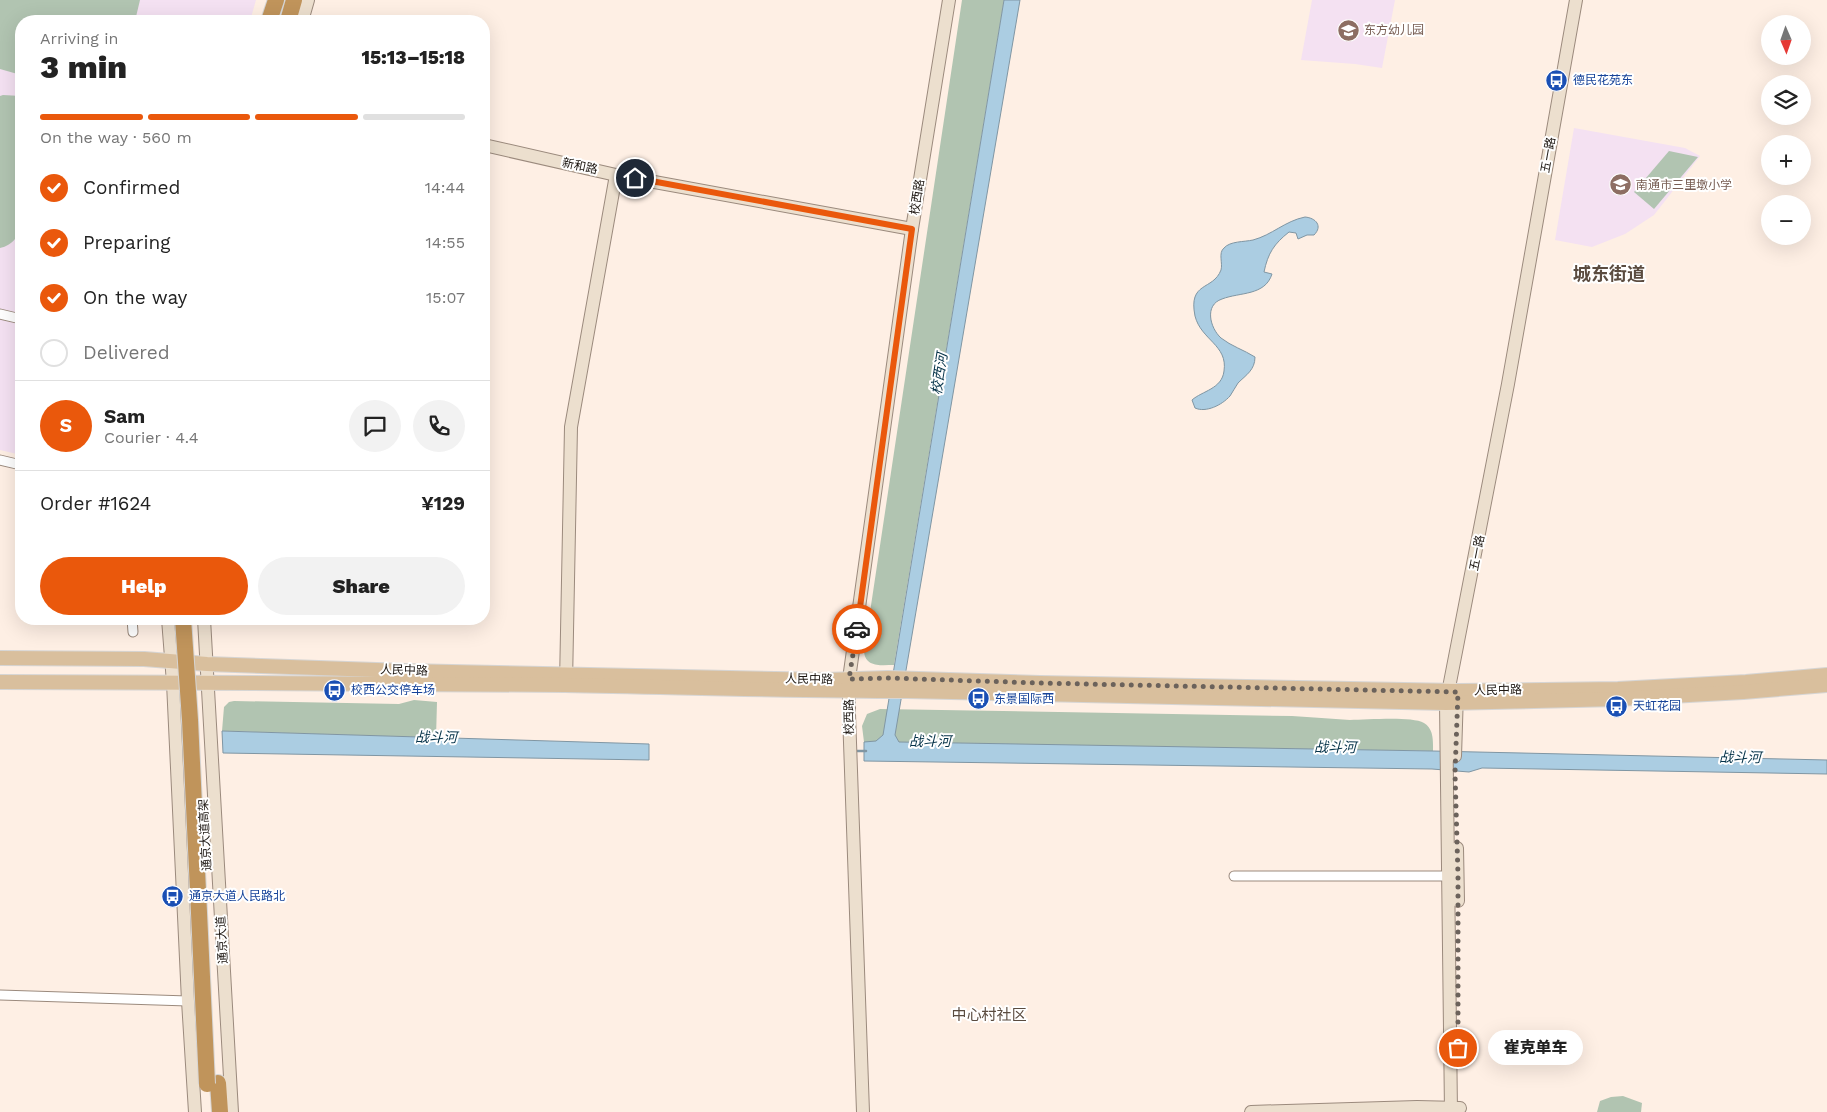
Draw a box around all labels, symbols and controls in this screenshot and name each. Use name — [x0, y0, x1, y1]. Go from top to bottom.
north arrow — [1761, 15, 1811, 65]
map controls — [1761, 15, 1811, 245]
school or university icon: 东方幼儿园 — [1336, 18, 1360, 42]
place label: 东方幼儿园 — [1364, 23, 1424, 37]
text: Arriving in — [40, 29, 118, 48]
text: 15:13–15:18 — [362, 46, 465, 69]
text: 3 min — [40, 48, 127, 86]
bus stop icon: 德民花苑东 — [1545, 68, 1569, 92]
place label: 德民花苑东 — [1573, 73, 1633, 87]
button: layers — [1761, 75, 1811, 125]
text: On the way · 560 m — [40, 128, 192, 147]
button: + — [1761, 135, 1811, 185]
street label: 五一路 — [1538, 136, 1558, 174]
street label: 新和路 — [561, 155, 599, 177]
pin — [614, 157, 656, 199]
icon: home — [621, 164, 649, 192]
school or university icon: 南通市三里墩小学 — [1608, 173, 1632, 197]
icon: check — [40, 174, 68, 202]
text: Confirmed — [83, 176, 180, 199]
text: 14:44 — [425, 178, 465, 197]
street label: 校西路 — [907, 178, 927, 216]
place label: 南通市三里墩小学 — [1636, 178, 1732, 192]
button: − — [1761, 195, 1811, 245]
icon: check — [40, 229, 68, 257]
text: Preparing — [83, 231, 170, 254]
text: 14:55 — [426, 233, 465, 252]
district label: 城东街道 — [1573, 263, 1645, 284]
icon: check — [40, 284, 68, 312]
text: On the way — [83, 286, 187, 309]
text: 15:07 — [426, 288, 465, 307]
text: Delivered — [83, 341, 170, 364]
water label: 校西河 — [928, 349, 951, 396]
button: chat — [349, 400, 401, 452]
button: phone — [413, 400, 465, 452]
text: Sam — [104, 405, 145, 428]
text: S — [60, 414, 72, 437]
text: Courier · 4.4 — [104, 428, 199, 447]
text: Order #1624 — [40, 492, 151, 515]
text: ¥129 — [421, 492, 465, 515]
street label: 五一路 — [1467, 534, 1487, 572]
button: Help — [40, 557, 248, 615]
button: Share — [258, 557, 465, 615]
courier — [832, 604, 882, 654]
icon: car — [843, 615, 871, 643]
street label: 人民中路 — [380, 662, 428, 678]
street label: 人民中路 — [785, 672, 833, 686]
bus stop icon: 校西公交停车场 — [323, 678, 347, 702]
place label: 校西公交停车场 — [351, 683, 435, 697]
street label: 人民中路 — [1474, 683, 1522, 697]
bus stop icon: 东景国际西 — [966, 687, 990, 711]
place label: 东景国际西 — [994, 692, 1054, 706]
bus stop icon: 天虹花园 — [1605, 694, 1629, 718]
street label: 校西路 — [842, 699, 856, 735]
place label: 天虹花园 — [1633, 699, 1681, 713]
water label: 战斗河 — [415, 729, 460, 745]
water label: 战斗河 — [909, 733, 954, 749]
water label: 战斗河 — [1314, 739, 1359, 755]
water label: 战斗河 — [1719, 749, 1764, 765]
street label: 通京大道高架 — [196, 799, 214, 871]
bus stop icon: 通京大道人民路北 — [161, 884, 185, 908]
place label: 通京大道人民路北 — [189, 889, 285, 903]
street label: 通京大道 — [214, 916, 230, 964]
district label: 中心村社区 — [951, 1006, 1027, 1024]
pin — [1437, 1027, 1479, 1069]
callout: 崔克单车 — [1488, 1030, 1583, 1066]
icon: bag — [1444, 1034, 1472, 1062]
text: 崔克单车 — [1503, 1038, 1568, 1057]

